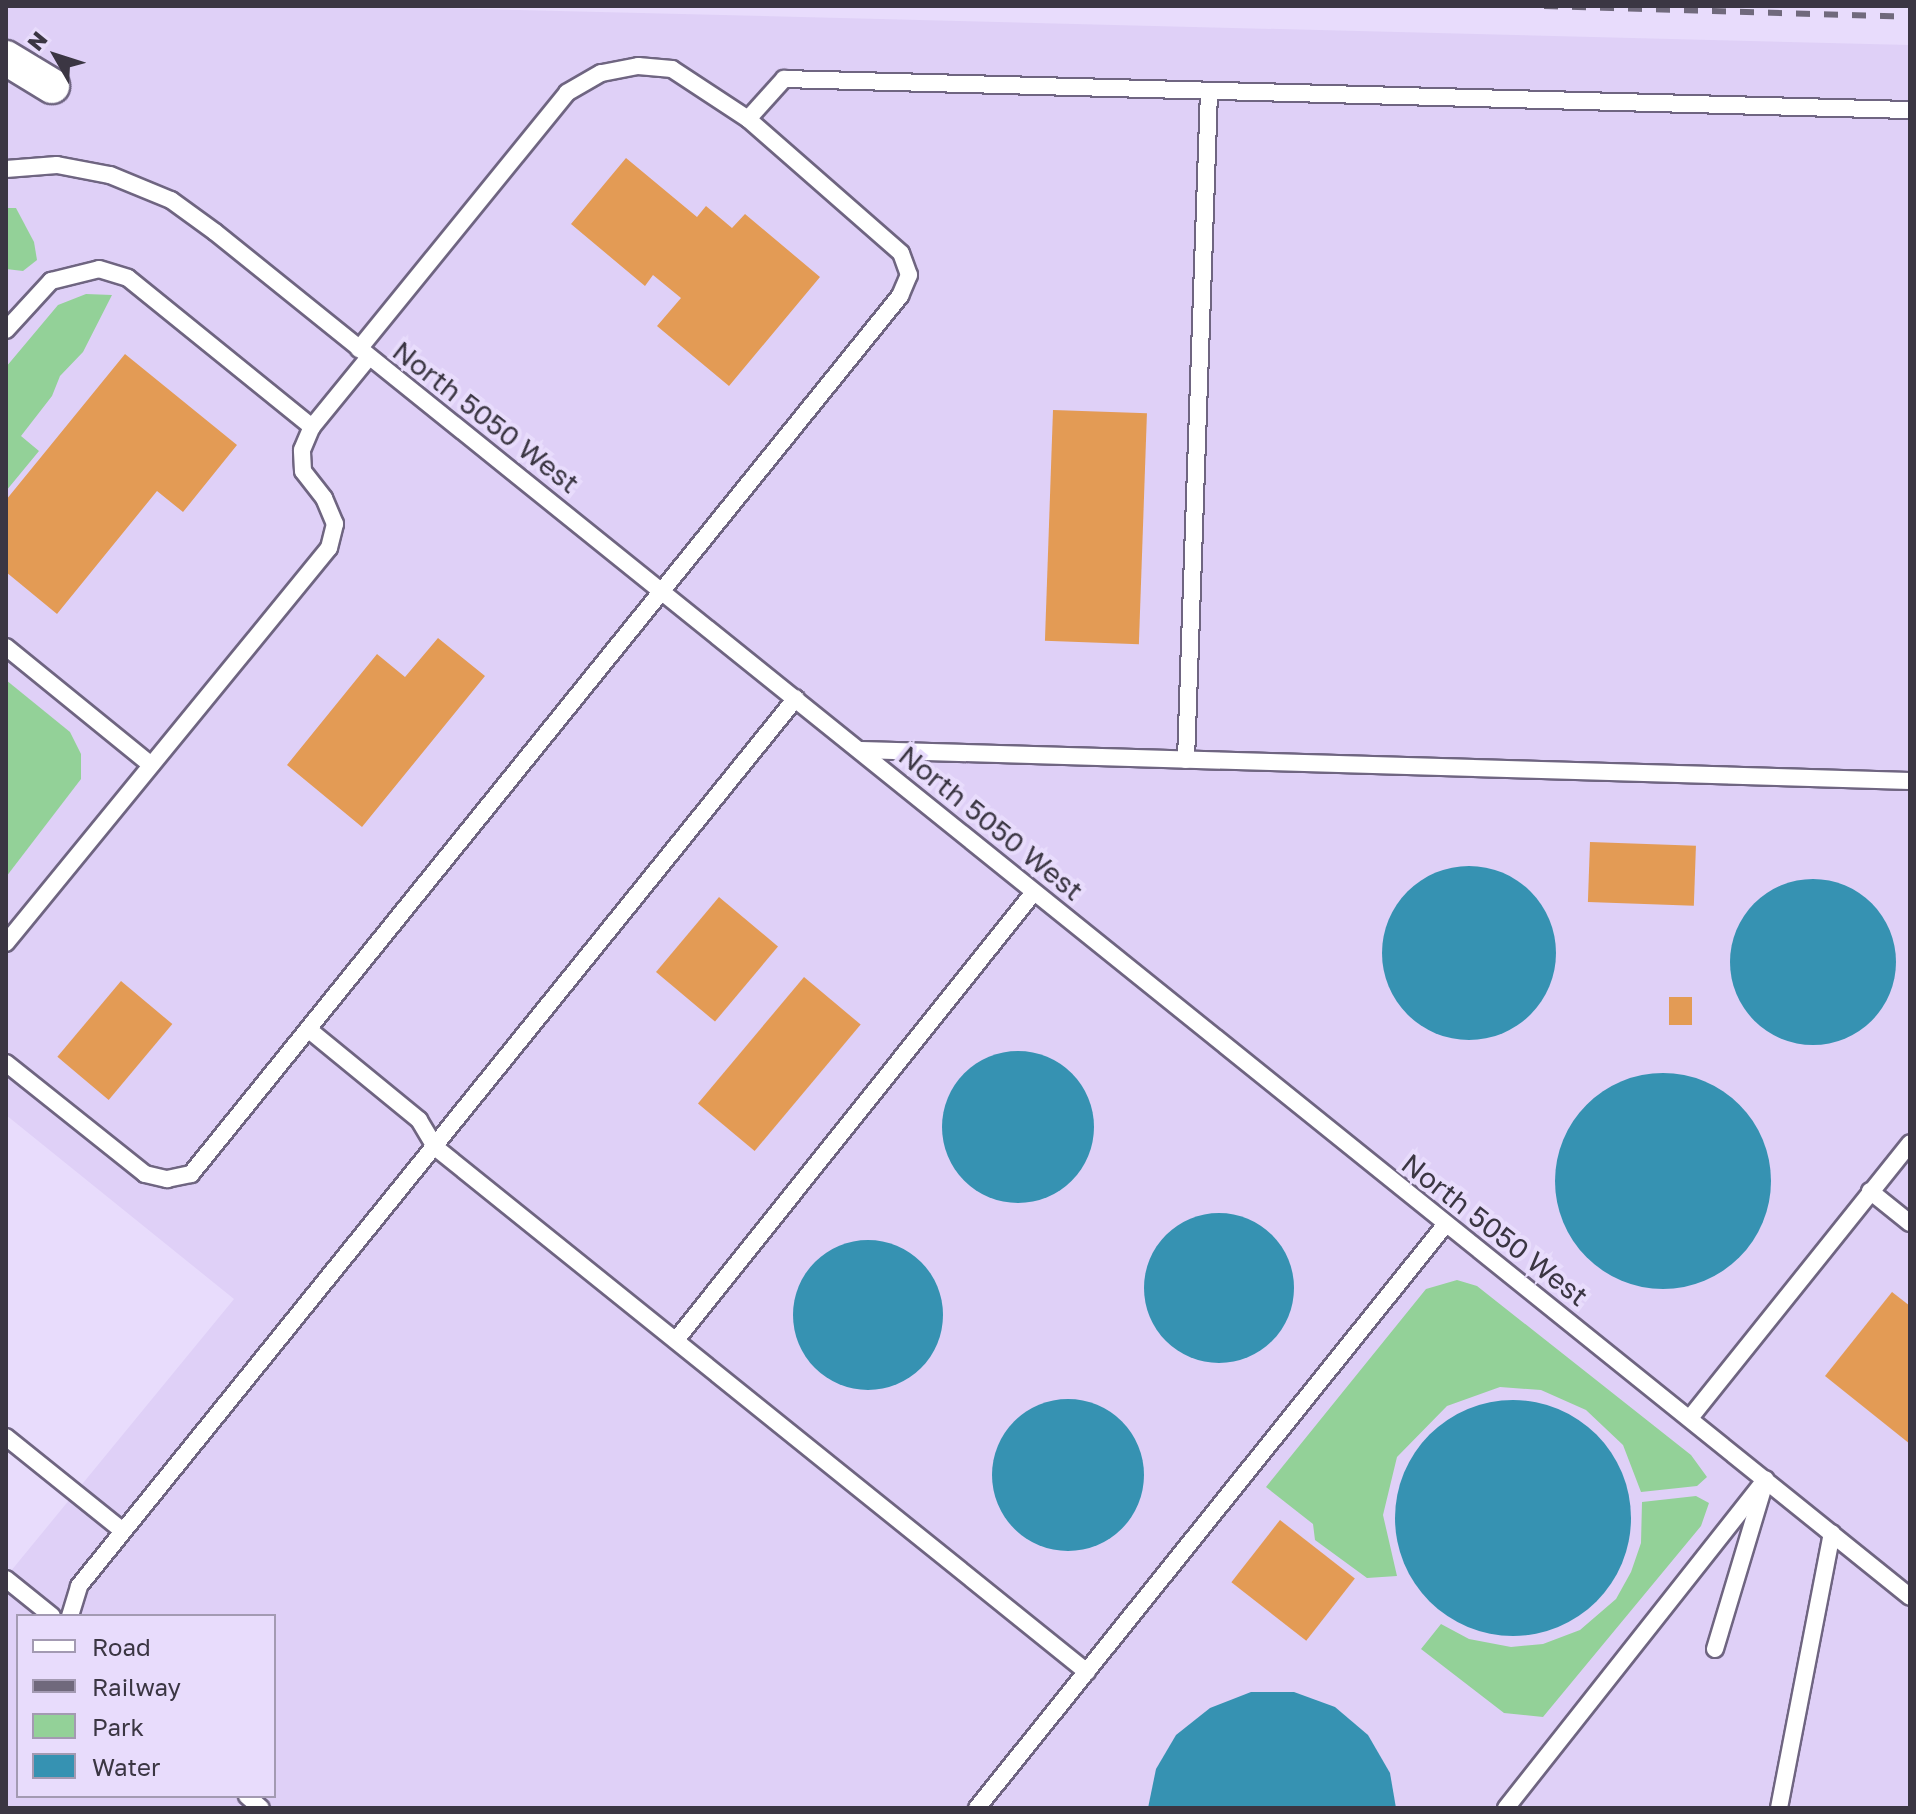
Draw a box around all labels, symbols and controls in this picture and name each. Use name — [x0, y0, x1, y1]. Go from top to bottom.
north arrow — [16, 16, 96, 96]
text: N — [21, 26, 53, 56]
street label: North 5050 West — [386, 334, 586, 500]
street label: North 5050 West — [892, 738, 1090, 908]
street label: North 5050 West — [1395, 1147, 1595, 1313]
legend — [16, 1614, 276, 1798]
text: Road — [92, 1632, 151, 1661]
text: Railway — [92, 1672, 181, 1701]
text: Park — [92, 1712, 144, 1741]
text: Water — [92, 1752, 160, 1781]

